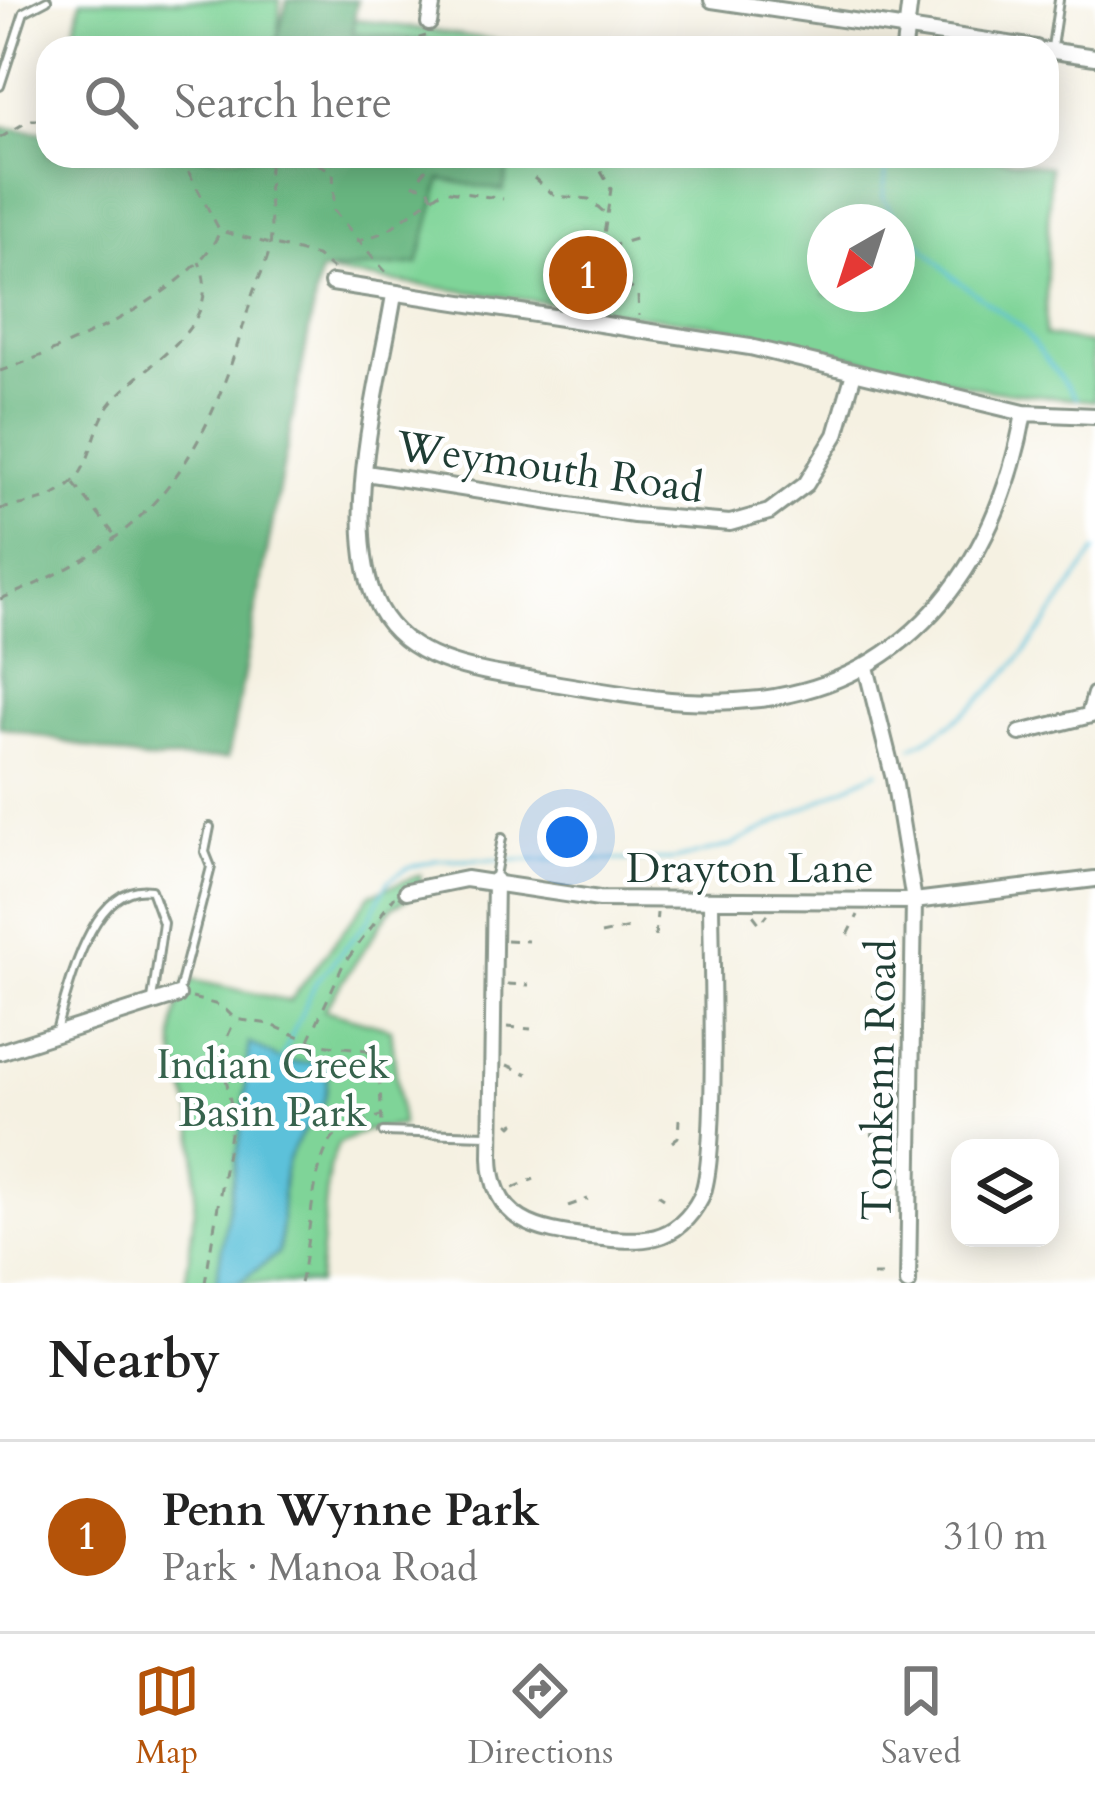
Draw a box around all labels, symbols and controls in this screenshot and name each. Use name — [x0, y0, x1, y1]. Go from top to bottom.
search box — [36, 36, 1059, 168]
icon: search — [78, 69, 144, 135]
text: Search here — [174, 72, 392, 133]
north arrow — [807, 204, 915, 312]
pin: 1 — [549, 230, 627, 320]
street label: Weymouth Road — [392, 418, 707, 517]
your location — [537, 807, 597, 867]
street label: Drayton Lane — [626, 840, 874, 897]
street label: Tomkenn Road — [849, 939, 910, 1221]
park label: Indian Creek Basin Park — [156, 1036, 390, 1141]
map controls — [951, 1139, 1059, 1247]
button: layers — [951, 1139, 1059, 1247]
text: Nearby — [48, 1326, 220, 1396]
text: Penn Wynne Park — [162, 1480, 540, 1541]
text: 1 — [77, 1510, 97, 1563]
text: 310 m — [944, 1510, 1047, 1563]
text: Park · Manoa Road — [162, 1541, 478, 1594]
tab: Map — [134, 1658, 200, 1775]
tab: Directions — [468, 1658, 613, 1775]
tab: Saved — [881, 1658, 961, 1775]

